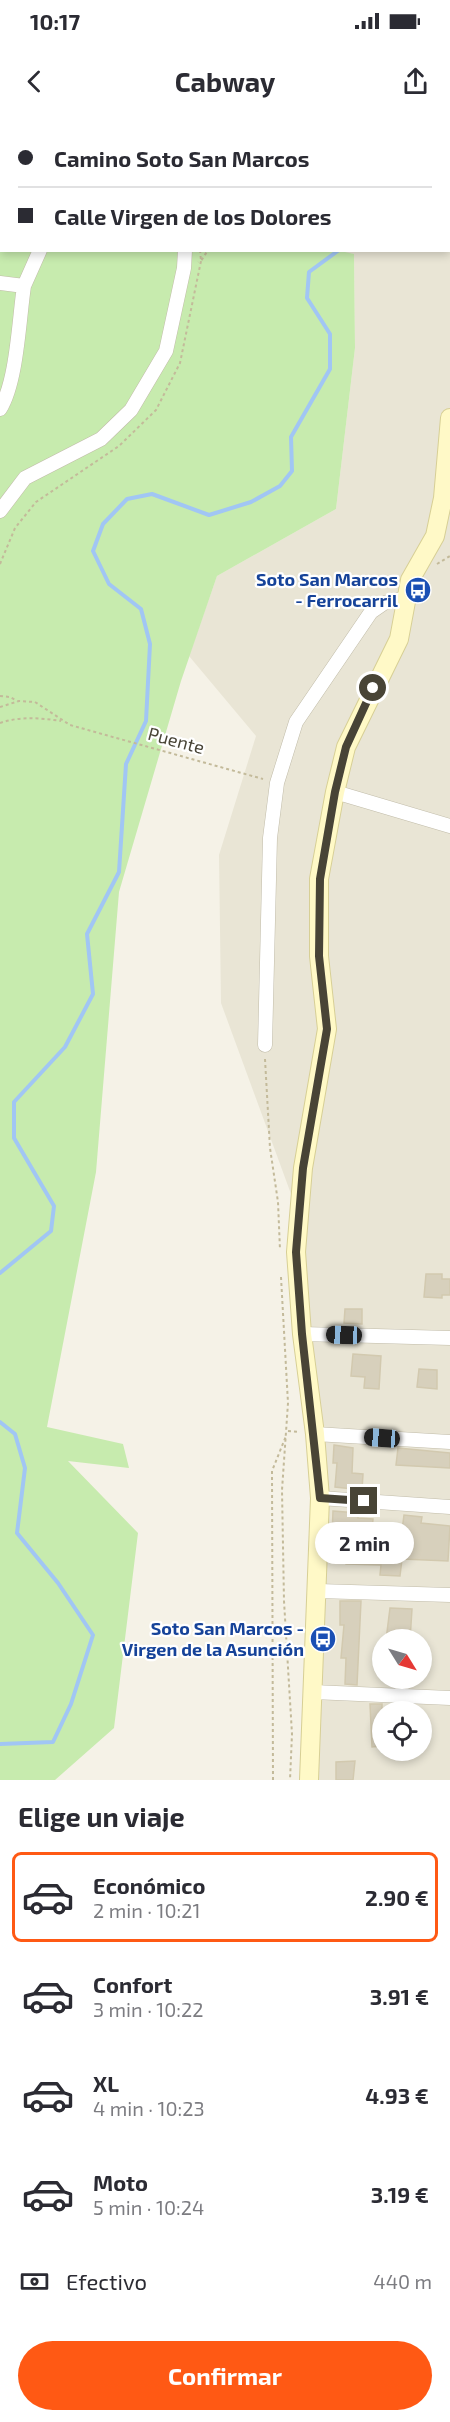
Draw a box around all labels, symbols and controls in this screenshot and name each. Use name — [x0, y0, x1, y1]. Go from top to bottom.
text: 10:17 — [30, 8, 80, 34]
icon: back — [18, 65, 51, 98]
text: Cabway — [175, 65, 275, 97]
icon: share — [399, 65, 432, 98]
text: Camino Soto San Marcos — [54, 145, 309, 171]
text: Calle Virgen de los Dolores — [54, 203, 332, 229]
place label: Soto San Marcos - Ferrocarril — [256, 568, 398, 611]
bus stop icon: Soto San Marcos - Ferrocarril — [403, 575, 433, 605]
route start — [359, 674, 386, 701]
street label: Puente — [146, 722, 207, 758]
car — [326, 1325, 362, 1345]
car — [363, 1428, 401, 1448]
route end — [350, 1487, 377, 1514]
callout: 2 min — [314, 1522, 413, 1564]
text: 2 min — [339, 1531, 390, 1555]
place label: Soto San Marcos - Virgen de la Asunción — [122, 1617, 304, 1660]
bus stop icon: Soto San Marcos - Virgen de la Asunción — [308, 1624, 338, 1654]
north arrow — [372, 1629, 432, 1689]
map controls — [372, 1629, 432, 1761]
button: locate — [372, 1701, 432, 1761]
text: Elige un viaje — [18, 1800, 185, 1832]
icon: car — [21, 1870, 75, 1924]
text: Económico — [93, 1872, 205, 1898]
text: 2.90 € — [365, 1884, 429, 1910]
text: 2 min · 10:21 — [93, 1898, 200, 1922]
icon: car — [21, 1969, 75, 2023]
text: Confort — [93, 1971, 172, 1997]
text: 3.91 € — [370, 1983, 429, 2009]
text: 3 min · 10:22 — [93, 1997, 204, 2021]
icon: car — [21, 2068, 75, 2122]
text: XL — [93, 2070, 119, 2096]
text: 4.93 € — [365, 2082, 429, 2108]
text: 4 min · 10:23 — [93, 2096, 205, 2120]
icon: car — [21, 2167, 75, 2221]
text: Moto — [93, 2169, 148, 2195]
text: 3.19 € — [371, 2181, 429, 2207]
text: 5 min · 10:24 — [93, 2195, 204, 2219]
icon: cash — [18, 2265, 51, 2298]
text: Efectivo — [66, 2268, 147, 2294]
text: 440 m — [373, 2269, 432, 2293]
button: Confirmar — [18, 2341, 432, 2410]

